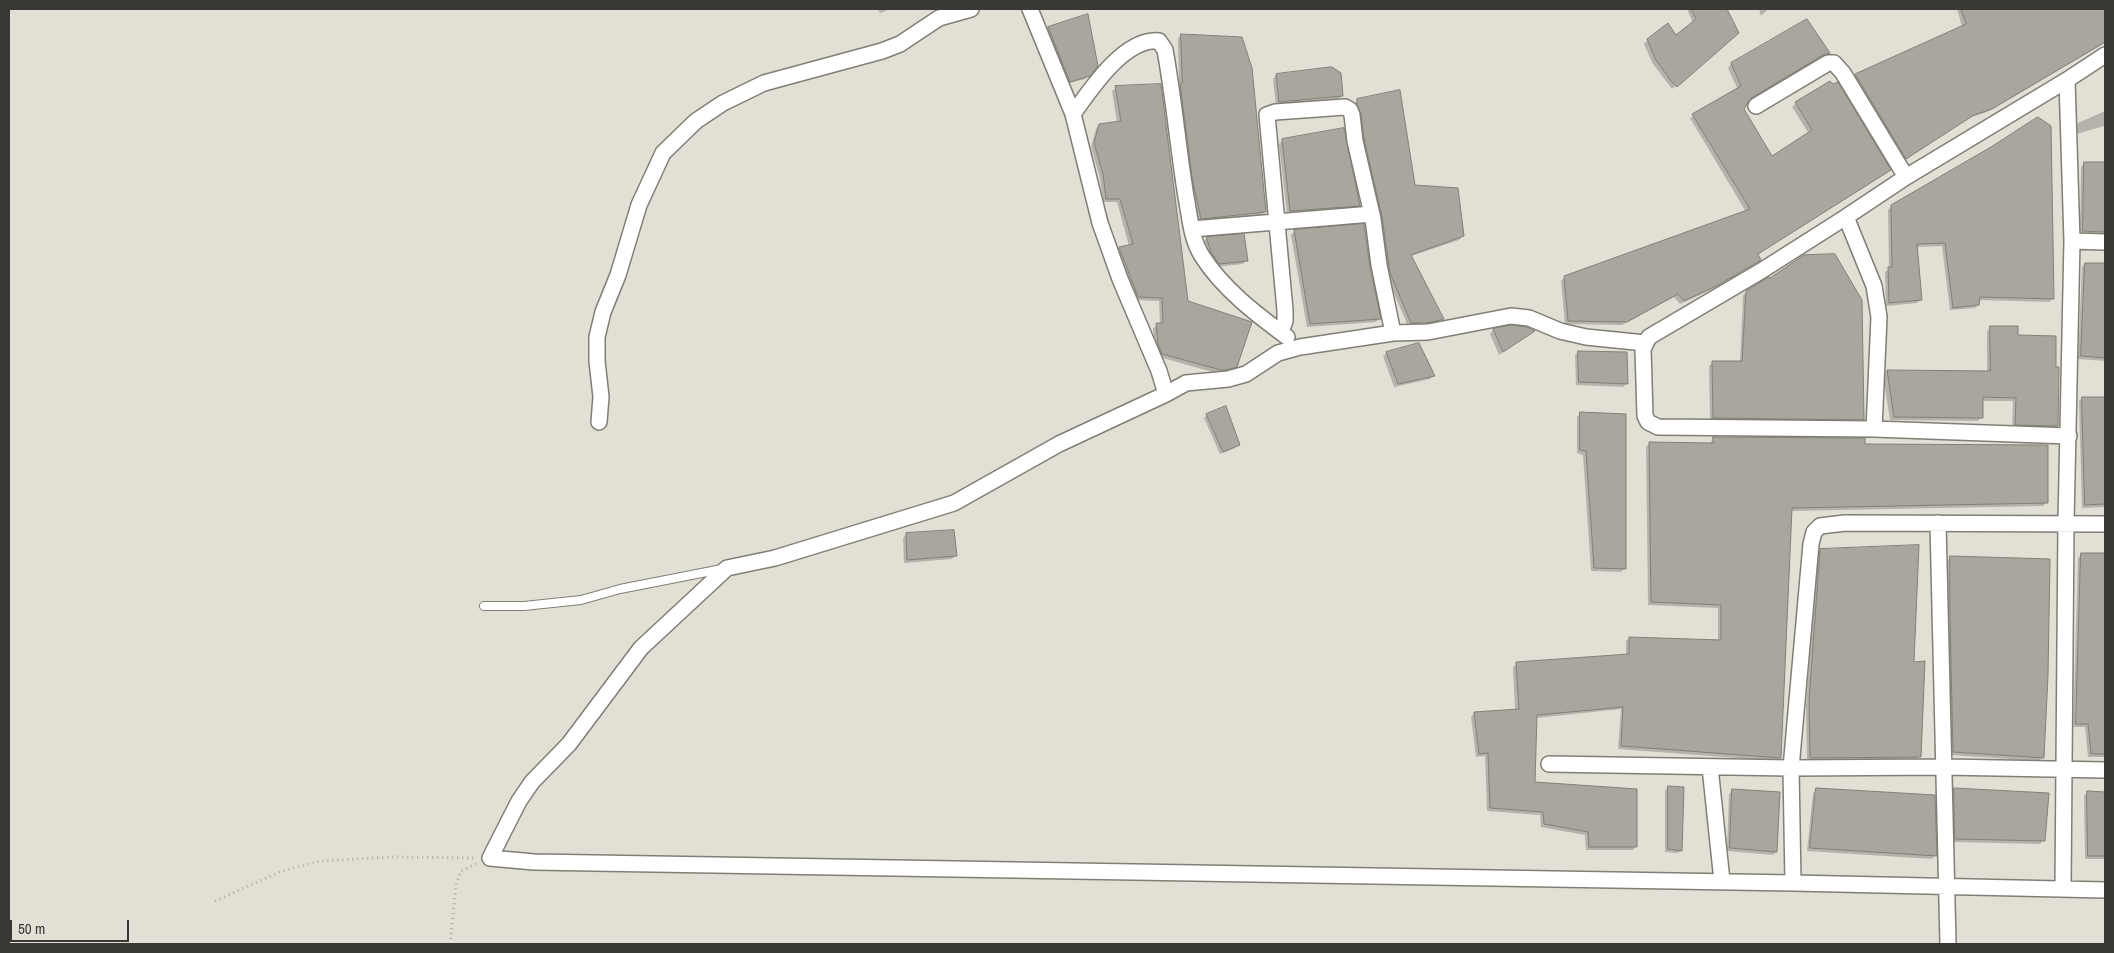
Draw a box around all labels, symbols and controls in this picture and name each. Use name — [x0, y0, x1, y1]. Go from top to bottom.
scale bar — [12, 910, 131, 942]
text: 50 m — [18, 918, 45, 939]

